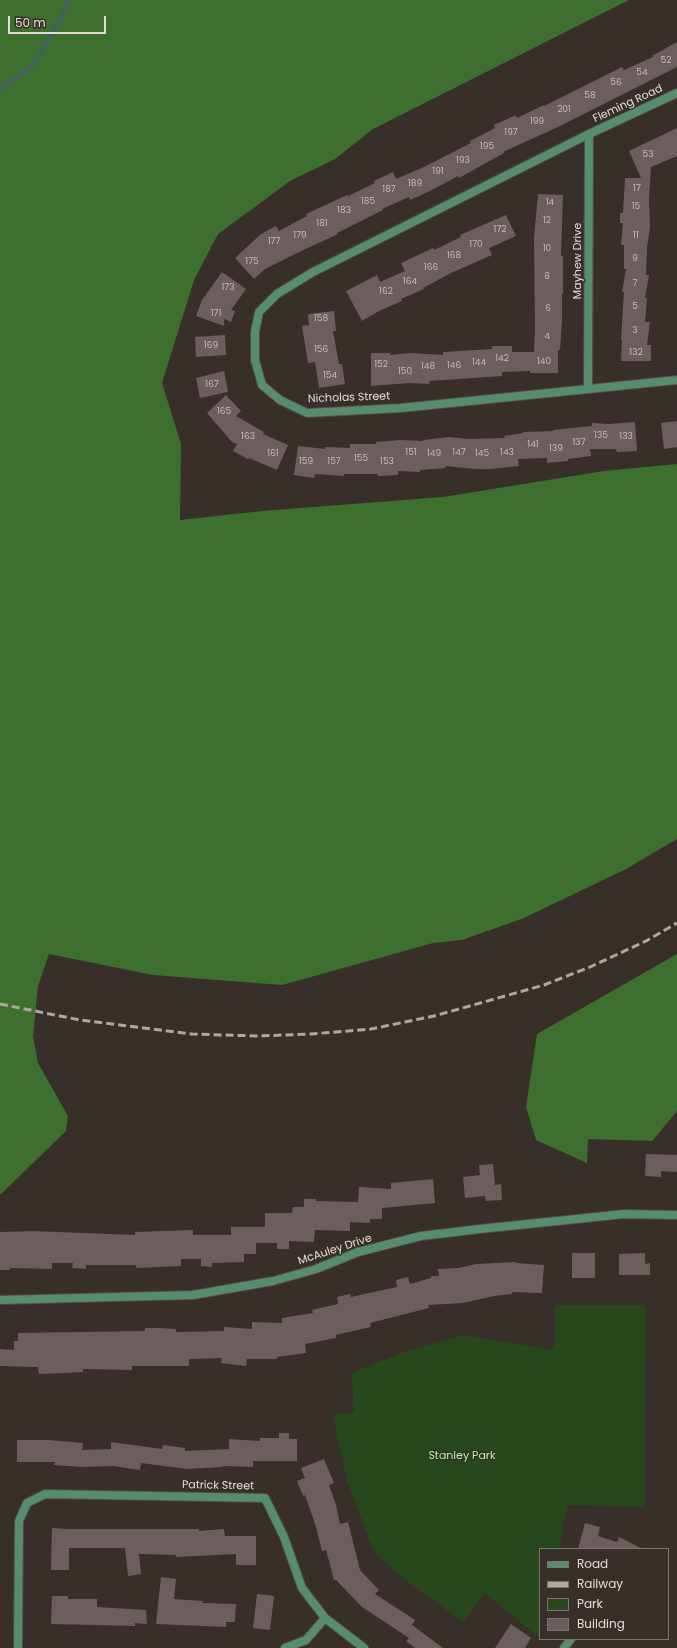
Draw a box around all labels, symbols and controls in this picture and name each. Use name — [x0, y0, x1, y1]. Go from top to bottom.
scale bar — [10, 8, 108, 34]
text: 50 m — [15, 14, 46, 31]
house number: 52 — [661, 56, 671, 66]
house number: 54 — [636, 68, 648, 78]
house number: 56 — [610, 78, 622, 88]
street label: Fleming Road — [591, 82, 665, 126]
house number: 58 — [584, 91, 596, 101]
house number: 201 — [557, 105, 571, 115]
house number: 199 — [530, 117, 544, 127]
house number: 197 — [504, 128, 518, 138]
house number: 195 — [480, 142, 494, 152]
house number: 53 — [643, 150, 653, 160]
house number: 193 — [456, 156, 470, 166]
house number: 191 — [432, 167, 444, 177]
house number: 189 — [408, 179, 422, 189]
house number: 17 — [633, 184, 641, 194]
house number: 187 — [382, 185, 396, 195]
house number: 185 — [361, 197, 375, 207]
house number: 14 — [546, 198, 554, 208]
house number: 15 — [632, 202, 640, 212]
house number: 183 — [337, 206, 351, 216]
house number: 12 — [543, 216, 551, 226]
house number: 181 — [316, 219, 328, 229]
street label: Mayhew Drive — [571, 223, 585, 299]
house number: 172 — [494, 225, 506, 235]
house number: 179 — [293, 231, 307, 241]
house number: 11 — [633, 231, 639, 241]
house number: 177 — [268, 237, 280, 247]
house number: 170 — [469, 240, 483, 250]
house number: 10 — [543, 244, 551, 254]
house number: 168 — [447, 251, 461, 261]
house number: 9 — [632, 254, 638, 264]
house number: 175 — [245, 257, 259, 267]
house number: 166 — [424, 263, 438, 273]
house number: 8 — [544, 272, 550, 282]
house number: 164 — [403, 277, 417, 287]
house number: 7 — [633, 279, 637, 289]
house number: 173 — [221, 283, 235, 293]
house number: 162 — [379, 287, 393, 297]
house number: 5 — [632, 302, 638, 312]
house number: 6 — [545, 304, 551, 314]
house number: 171 — [211, 309, 221, 319]
house number: 158 — [314, 314, 328, 324]
house number: 3 — [632, 326, 638, 336]
house number: 4 — [544, 332, 550, 342]
house number: 169 — [204, 341, 218, 351]
house number: 156 — [314, 345, 328, 355]
house number: 132 — [629, 348, 643, 358]
house number: 142 — [495, 354, 509, 364]
house number: 140 — [537, 357, 551, 367]
house number: 144 — [472, 358, 486, 368]
house number: 152 — [374, 360, 388, 370]
house number: 146 — [447, 361, 461, 371]
house number: 148 — [421, 362, 435, 372]
house number: 150 — [398, 367, 412, 377]
house number: 154 — [323, 371, 337, 381]
house number: 167 — [205, 380, 219, 390]
street label: Nicholas Street — [308, 390, 390, 406]
house number: 165 — [217, 407, 231, 417]
house number: 135 — [594, 431, 608, 441]
house number: 163 — [241, 432, 255, 442]
house number: 133 — [619, 432, 633, 442]
house number: 137 — [572, 438, 586, 448]
house number: 141 — [527, 440, 539, 450]
house number: 139 — [549, 444, 563, 454]
house number: 151 — [405, 448, 417, 458]
house number: 147 — [452, 448, 466, 458]
house number: 143 — [500, 448, 514, 458]
house number: 161 — [267, 449, 279, 459]
house number: 149 — [427, 449, 441, 459]
house number: 145 — [475, 449, 489, 459]
house number: 155 — [354, 454, 368, 464]
house number: 159 — [299, 457, 313, 467]
house number: 157 — [327, 457, 341, 467]
house number: 153 — [380, 457, 394, 467]
street label: McAuley Drive — [296, 1232, 374, 1268]
park label: Stanley Park — [428, 1449, 496, 1463]
street label: Patrick Street — [182, 1479, 254, 1493]
legend — [539, 1548, 669, 1640]
text: Road — [577, 1555, 608, 1572]
text: Railway — [577, 1575, 623, 1592]
text: Park — [577, 1595, 603, 1612]
text: Building — [577, 1615, 625, 1632]

